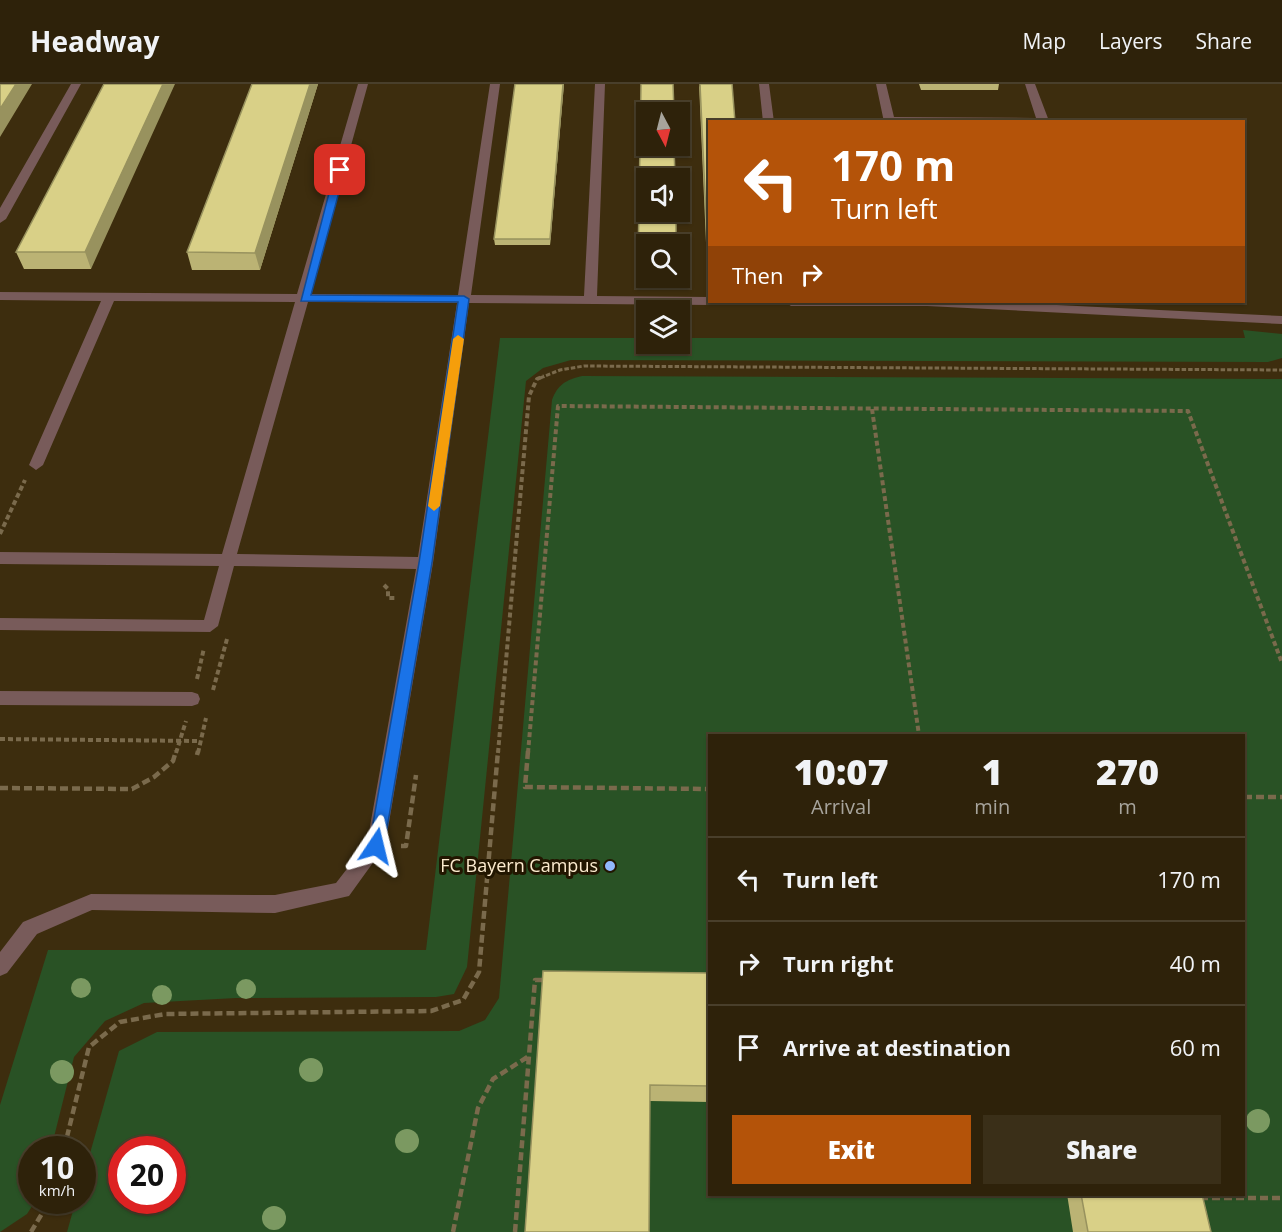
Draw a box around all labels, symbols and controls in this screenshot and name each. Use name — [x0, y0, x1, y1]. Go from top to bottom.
text: Headway — [30, 22, 159, 60]
text: Map — [1023, 27, 1066, 55]
text: Layers — [1099, 27, 1163, 55]
text: Share — [1196, 27, 1252, 55]
north arrow — [636, 102, 690, 156]
map controls — [636, 102, 690, 354]
text: 170 m — [831, 136, 955, 193]
pin — [314, 144, 365, 195]
icon: left — [732, 144, 810, 222]
icon: arrive — [323, 153, 356, 186]
button: sound — [636, 168, 690, 222]
text: Turn left — [831, 190, 938, 227]
button: search — [636, 234, 690, 288]
icon: right — [795, 258, 828, 291]
text: Then — [732, 260, 783, 290]
button: layers — [636, 300, 690, 354]
text: 10:07 — [794, 747, 889, 796]
text: 1 — [982, 747, 1003, 796]
text: 270 — [1096, 747, 1159, 796]
text: Arrival — [811, 793, 871, 820]
text: min — [974, 793, 1010, 820]
text: m — [1118, 793, 1137, 820]
position arrow — [344, 814, 408, 878]
place label: FC Bayern Campus — [440, 853, 598, 877]
marker: FC Bayern Campus — [603, 859, 617, 873]
icon: left — [732, 863, 765, 896]
text: Turn left — [783, 864, 878, 894]
text: 170 m — [1157, 864, 1221, 894]
icon: right — [732, 947, 765, 980]
text: Turn right — [783, 948, 894, 978]
text: 40 m — [1170, 948, 1221, 978]
icon: arrive — [732, 1031, 765, 1064]
text: Arrive at destination — [783, 1032, 1011, 1062]
text: 60 m — [1170, 1032, 1221, 1062]
button: Exit — [732, 1115, 971, 1184]
button: Share — [983, 1115, 1221, 1184]
speed limit sign: 20 — [108, 1136, 186, 1214]
text: 10 — [40, 1147, 74, 1188]
text: km/h — [39, 1180, 75, 1200]

